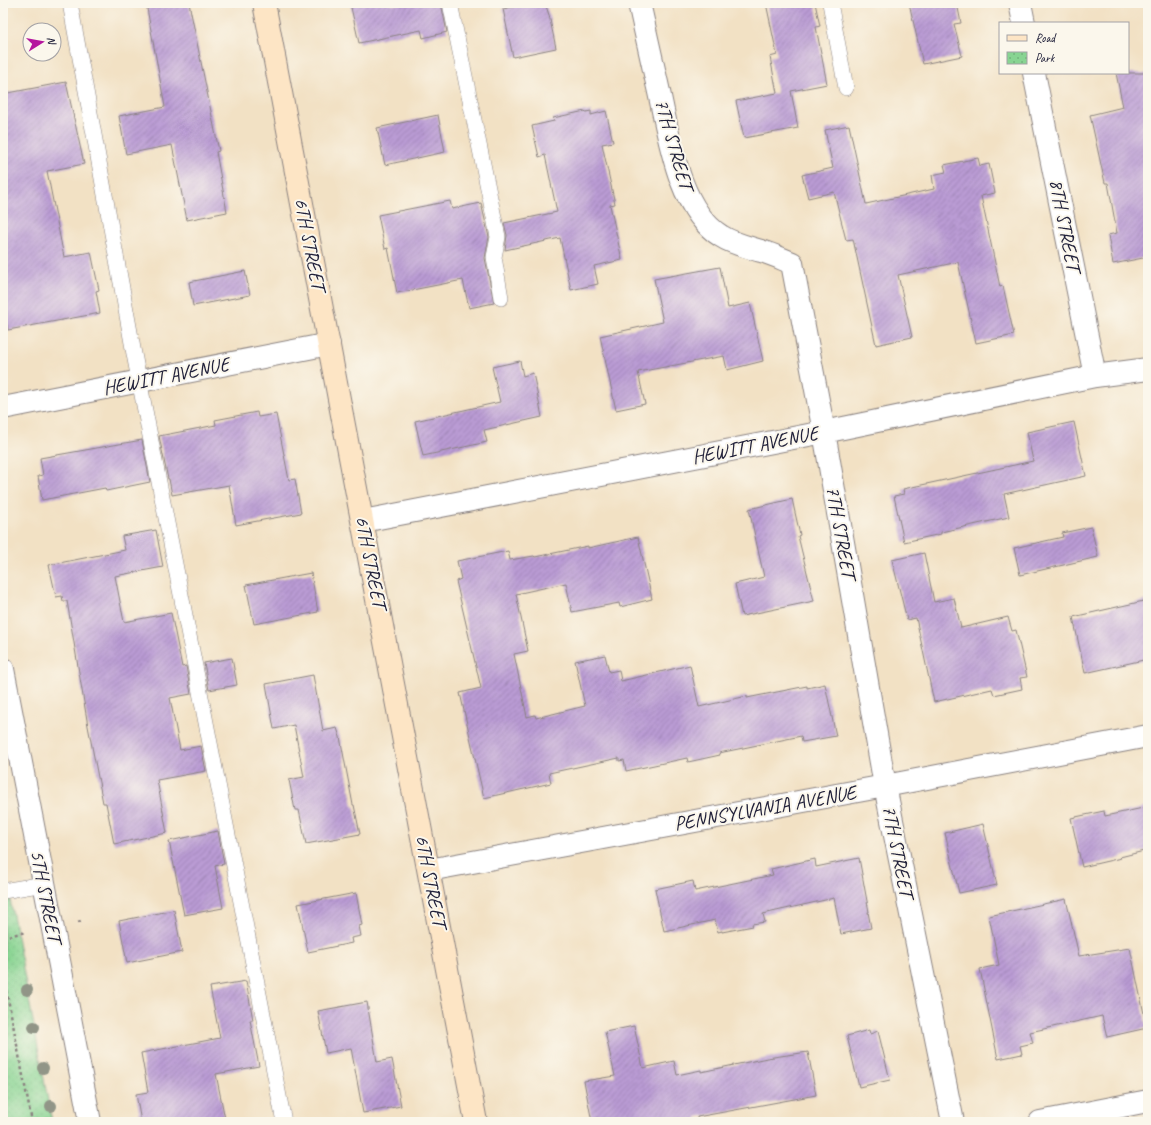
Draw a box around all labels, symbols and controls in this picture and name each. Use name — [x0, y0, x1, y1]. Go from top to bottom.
north arrow — [22, 22, 62, 62]
legend — [999, 22, 1129, 74]
text: Road — [1035, 30, 1057, 46]
text: N — [44, 35, 60, 47]
text: Park — [1035, 50, 1056, 66]
street label: 7TH STREET — [649, 96, 700, 197]
street label: 8TH STREET — [1044, 177, 1087, 278]
street label: 6TH STREET — [289, 196, 332, 297]
street label: HEWITT AVENUE — [101, 351, 234, 400]
street label: HEWITT AVENUE — [690, 420, 823, 469]
street label: 7TH STREET — [821, 484, 862, 585]
street label: 6TH STREET — [350, 514, 393, 615]
street label: PENNSYLVANIA AVENUE — [672, 779, 860, 836]
street label: 7TH STREET — [877, 803, 920, 904]
street label: 6TH STREET — [410, 833, 453, 934]
street label: 5TH STREET — [25, 848, 68, 949]

